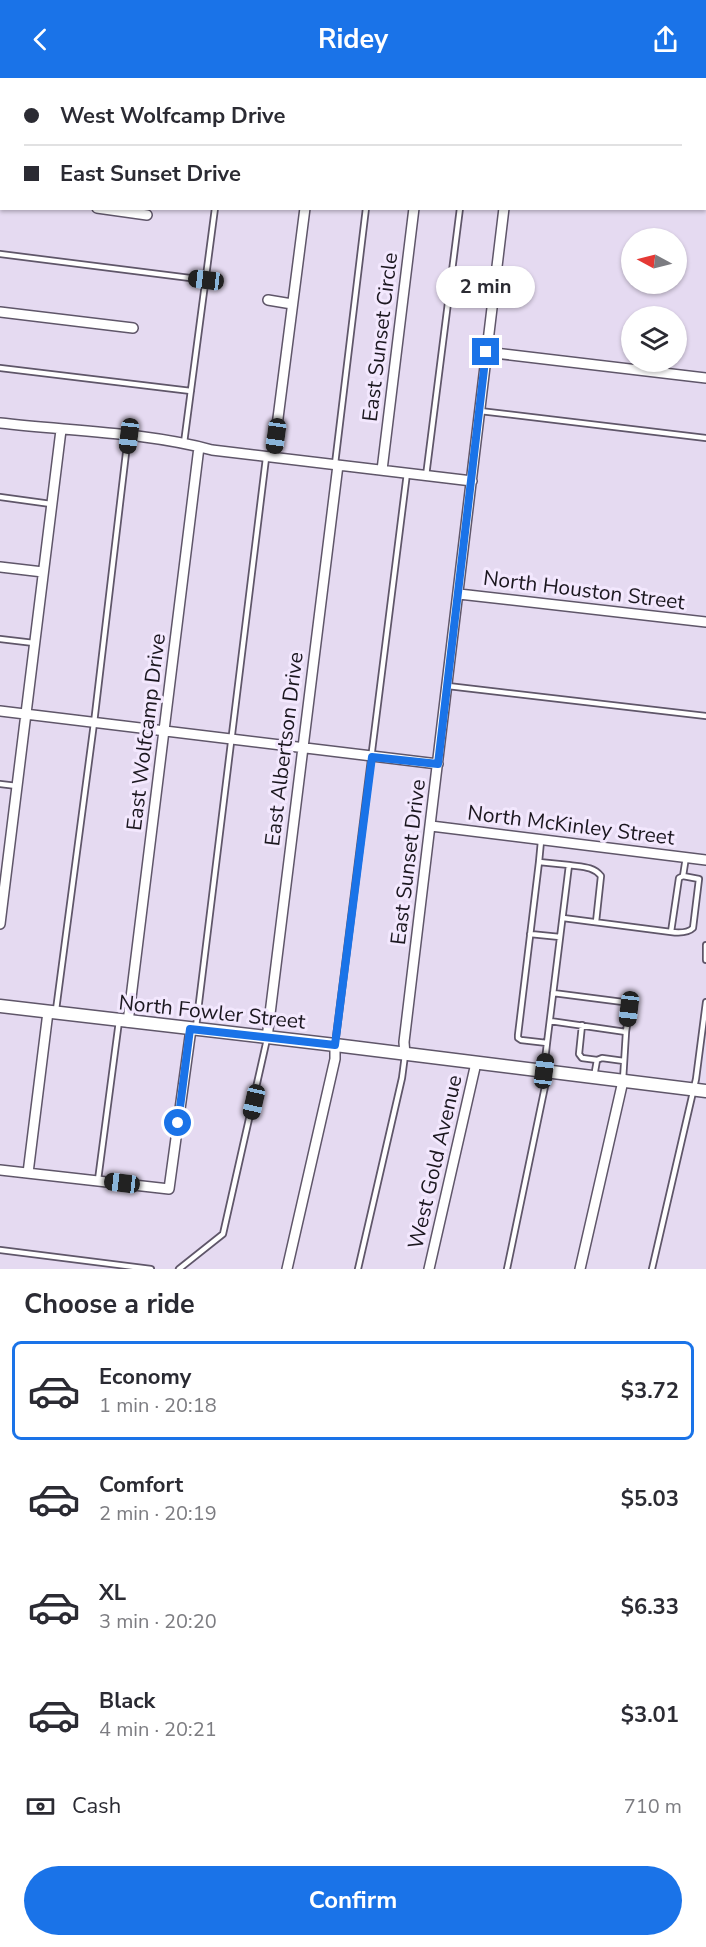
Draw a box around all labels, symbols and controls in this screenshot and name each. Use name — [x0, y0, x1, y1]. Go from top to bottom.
text: Ridey — [318, 21, 388, 58]
icon: back — [24, 23, 57, 56]
icon: share — [649, 23, 682, 56]
text: West Wolfcamp Drive — [60, 101, 285, 131]
text: East Sunset Drive — [60, 159, 241, 189]
north arrow — [621, 228, 687, 294]
map controls — [621, 228, 687, 372]
street label: East Sunset Circle — [356, 251, 404, 423]
callout: 2 min — [436, 265, 536, 307]
car — [187, 269, 225, 291]
text: 2 min — [460, 273, 511, 300]
button: layers — [621, 306, 687, 372]
route end — [472, 338, 499, 365]
car — [118, 417, 140, 455]
car — [265, 417, 287, 455]
street label: North Houston Street — [482, 564, 687, 616]
street label: East Wolfcamp Drive — [120, 632, 172, 832]
street label: East Albertson Drive — [258, 650, 310, 848]
street label: East Sunset Drive — [384, 778, 432, 946]
street label: North McKinley Street — [466, 798, 677, 852]
street label: North Fowler Street — [117, 988, 307, 1036]
car — [618, 990, 640, 1028]
car — [533, 1052, 555, 1090]
street label: West Gold Avenue — [401, 1072, 469, 1252]
car — [241, 1082, 267, 1122]
route start — [164, 1109, 191, 1136]
car — [103, 1172, 141, 1194]
text: Choose a ride — [24, 1286, 195, 1323]
text: Economy — [99, 1362, 191, 1392]
icon: car — [27, 1364, 81, 1418]
text: $3.72 — [621, 1376, 679, 1406]
text: 1 min · 20:18 — [99, 1392, 217, 1419]
text: Comfort — [99, 1470, 183, 1500]
icon: car — [27, 1472, 81, 1526]
text: $5.03 — [621, 1484, 679, 1514]
text: 2 min · 20:19 — [99, 1500, 217, 1527]
text: XL — [99, 1578, 126, 1608]
icon: car — [27, 1580, 81, 1634]
text: $6.33 — [621, 1592, 679, 1622]
text: 3 min · 20:20 — [99, 1608, 217, 1635]
text: Black — [99, 1686, 155, 1716]
icon: car — [27, 1688, 81, 1742]
text: $3.01 — [621, 1700, 679, 1730]
text: 4 min · 20:21 — [99, 1716, 217, 1743]
icon: cash — [24, 1790, 57, 1823]
text: Cash — [72, 1791, 121, 1821]
text: 710 m — [624, 1793, 682, 1820]
button: Confirm — [24, 1866, 682, 1935]

